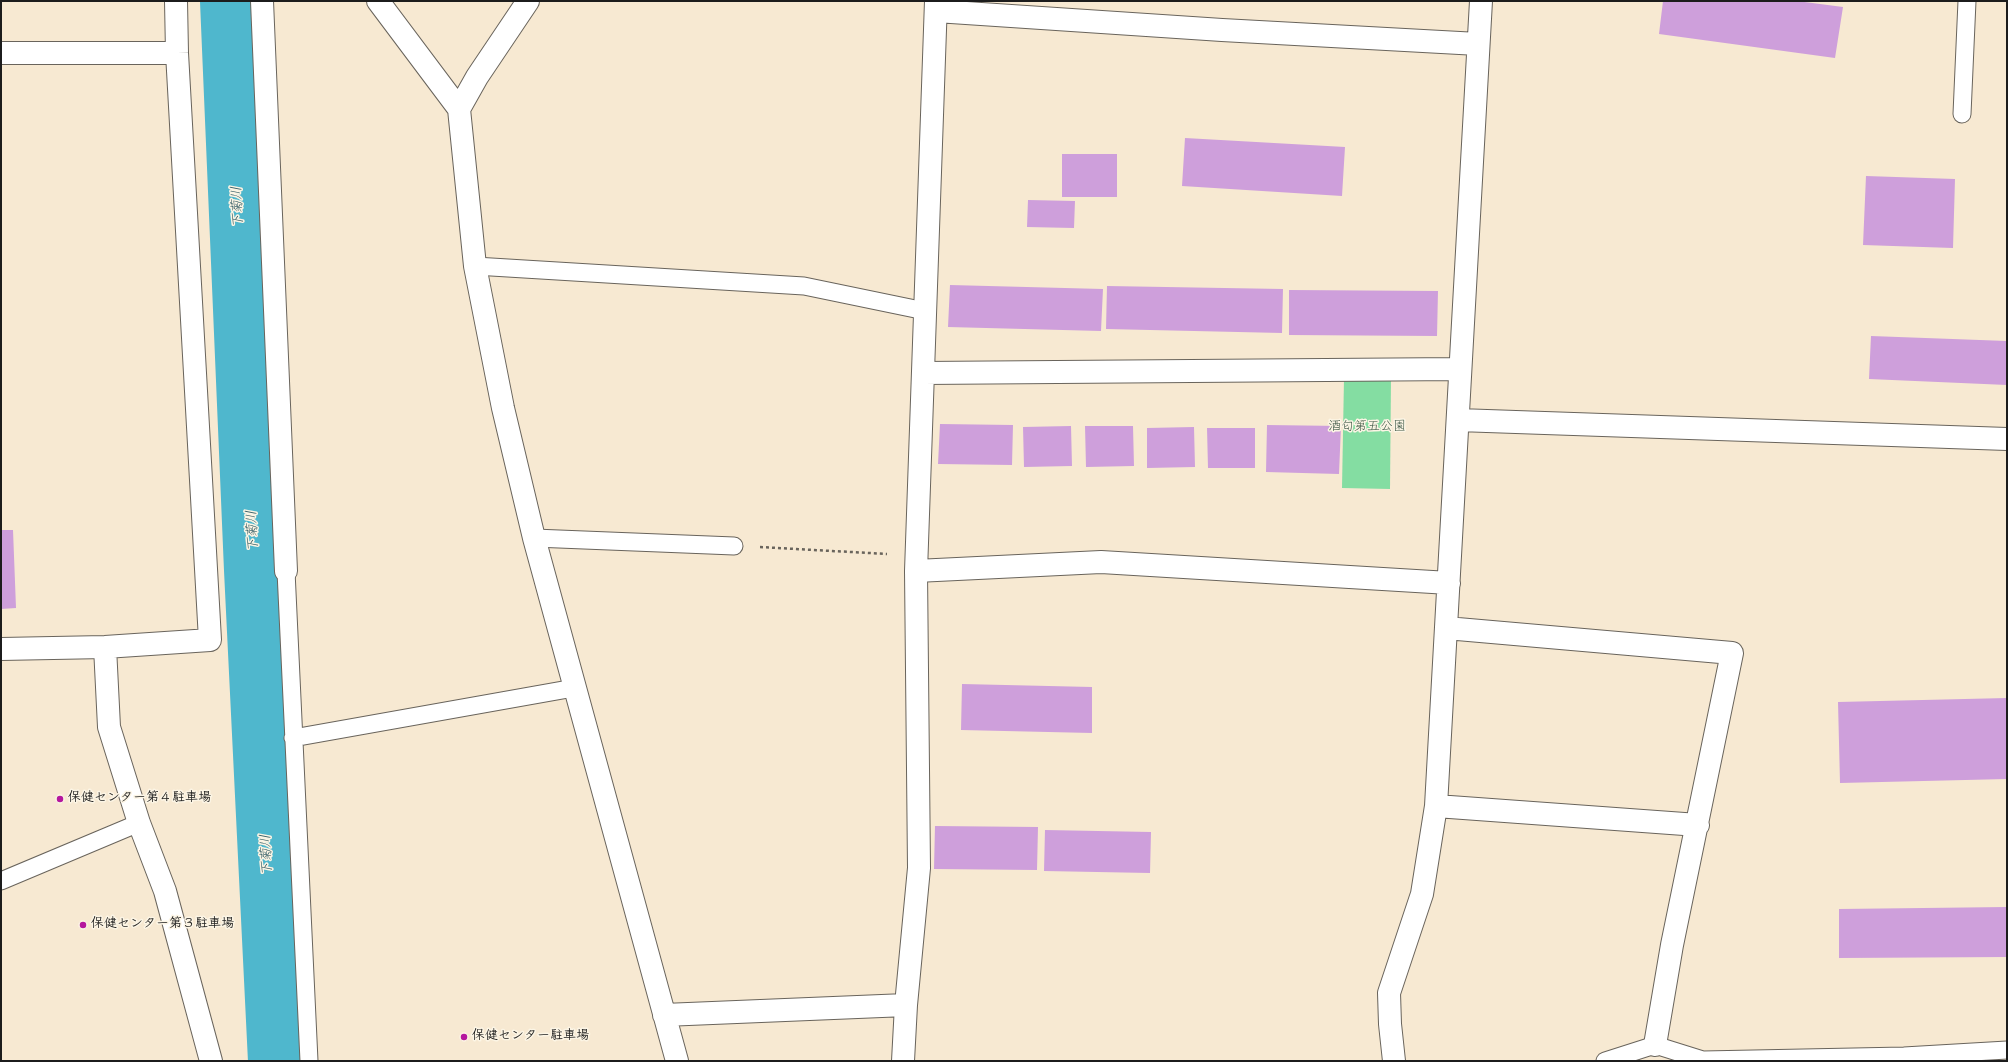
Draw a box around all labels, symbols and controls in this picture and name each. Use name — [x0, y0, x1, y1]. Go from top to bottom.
water label: 下菊川 — [230, 186, 248, 228]
park label: 酒匂第五公園 — [1328, 420, 1406, 436]
water label: 下菊川 — [245, 510, 263, 552]
place label: 保健センター第４駐車場 — [68, 791, 211, 807]
marker: 保健センター第４駐車場 — [55, 794, 65, 804]
water label: 下菊川 — [259, 834, 277, 876]
place label: 保健センター第３駐車場 — [91, 917, 234, 933]
marker: 保健センター第３駐車場 — [78, 920, 88, 930]
place label: 保健センター駐車場 — [472, 1029, 589, 1045]
marker: 保健センター駐車場 — [459, 1032, 469, 1042]

